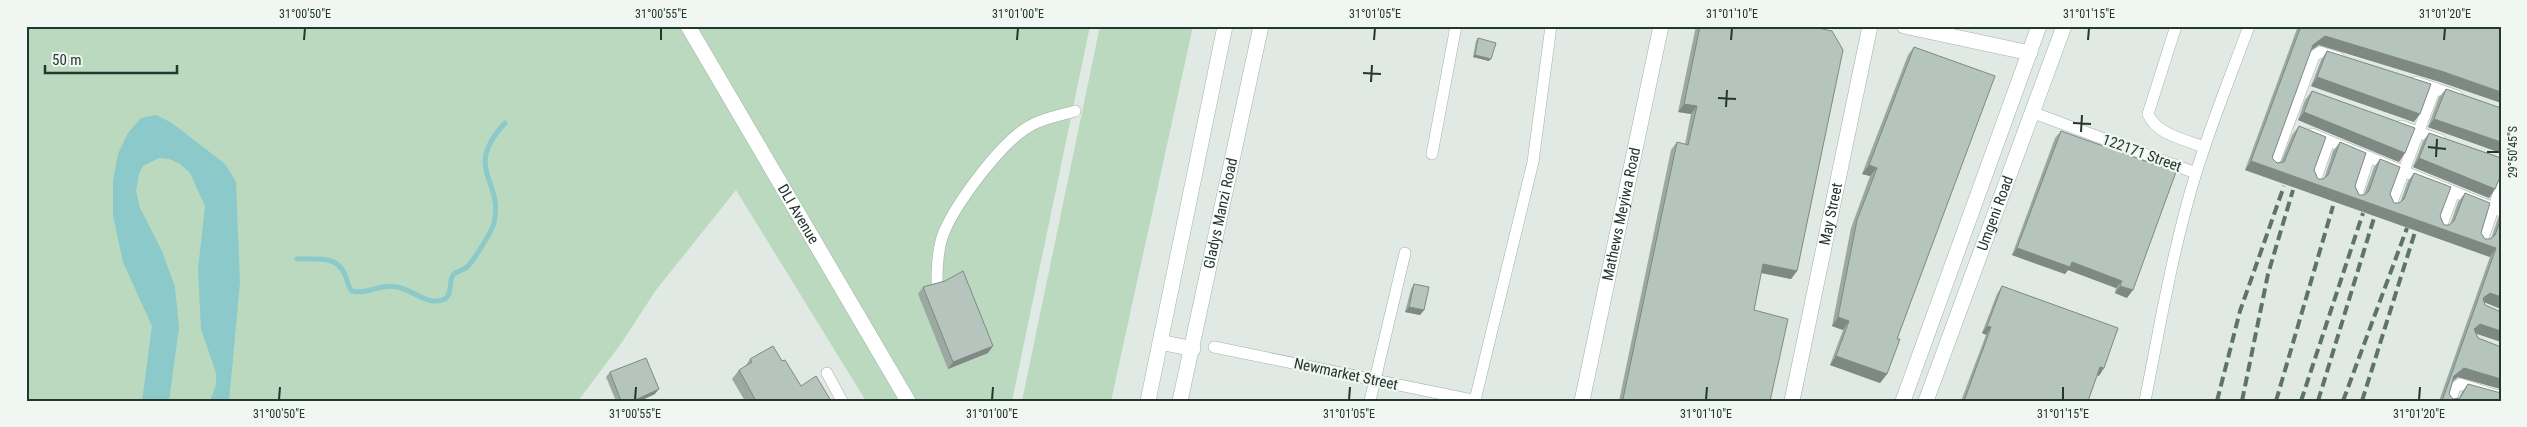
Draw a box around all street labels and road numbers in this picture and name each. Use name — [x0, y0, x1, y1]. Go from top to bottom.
street label: 122171 Street — [2100, 130, 2184, 176]
street label: Mathews Meyiwa Road — [1599, 146, 1644, 282]
street label: Gladys Manzi Road — [1200, 156, 1241, 270]
street label: Umgeni Road — [1973, 173, 2017, 253]
street label: DLI Avenue — [774, 181, 823, 247]
street label: May Street — [1816, 181, 1846, 247]
street label: Newmarket Street — [1292, 354, 1400, 394]

